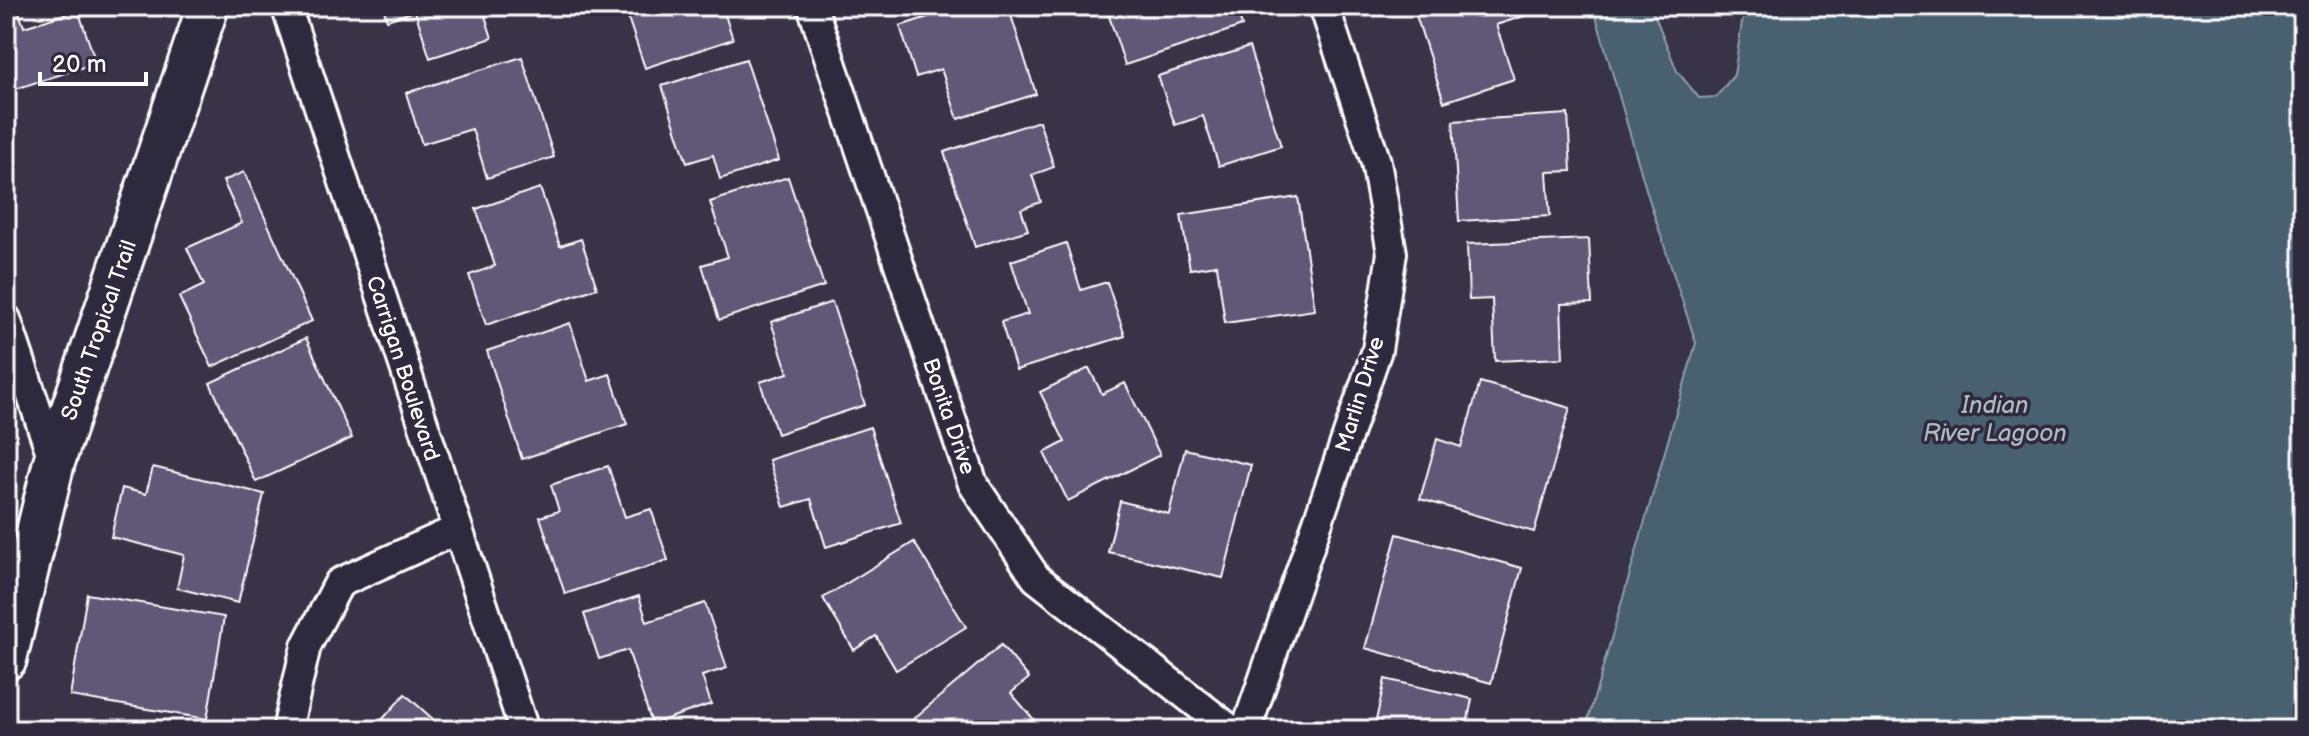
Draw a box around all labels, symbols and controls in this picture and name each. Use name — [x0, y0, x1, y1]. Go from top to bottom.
scale bar — [40, 36, 146, 86]
text: 20 m — [52, 50, 107, 79]
street label: South Tropical Trail — [56, 237, 143, 424]
street label: Carrigan Boulevard — [360, 273, 445, 464]
street label: Marlin Drive — [1330, 333, 1391, 456]
street label: Bonita Drive — [916, 355, 981, 478]
water label: Indian River Lagoon — [1923, 391, 2067, 448]

